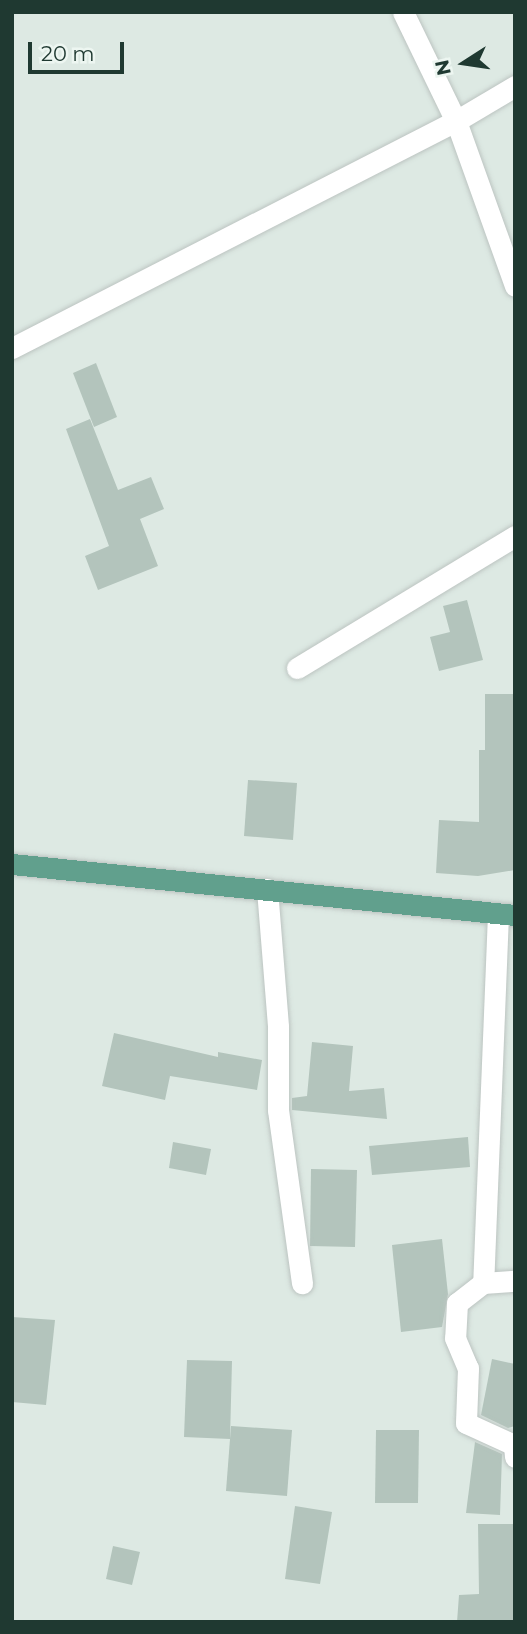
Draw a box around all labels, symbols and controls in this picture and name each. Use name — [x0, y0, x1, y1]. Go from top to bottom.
scale bar — [32, 28, 128, 72]
north arrow — [429, 28, 499, 98]
text: 20 m — [41, 41, 95, 66]
text: N — [430, 58, 456, 77]

